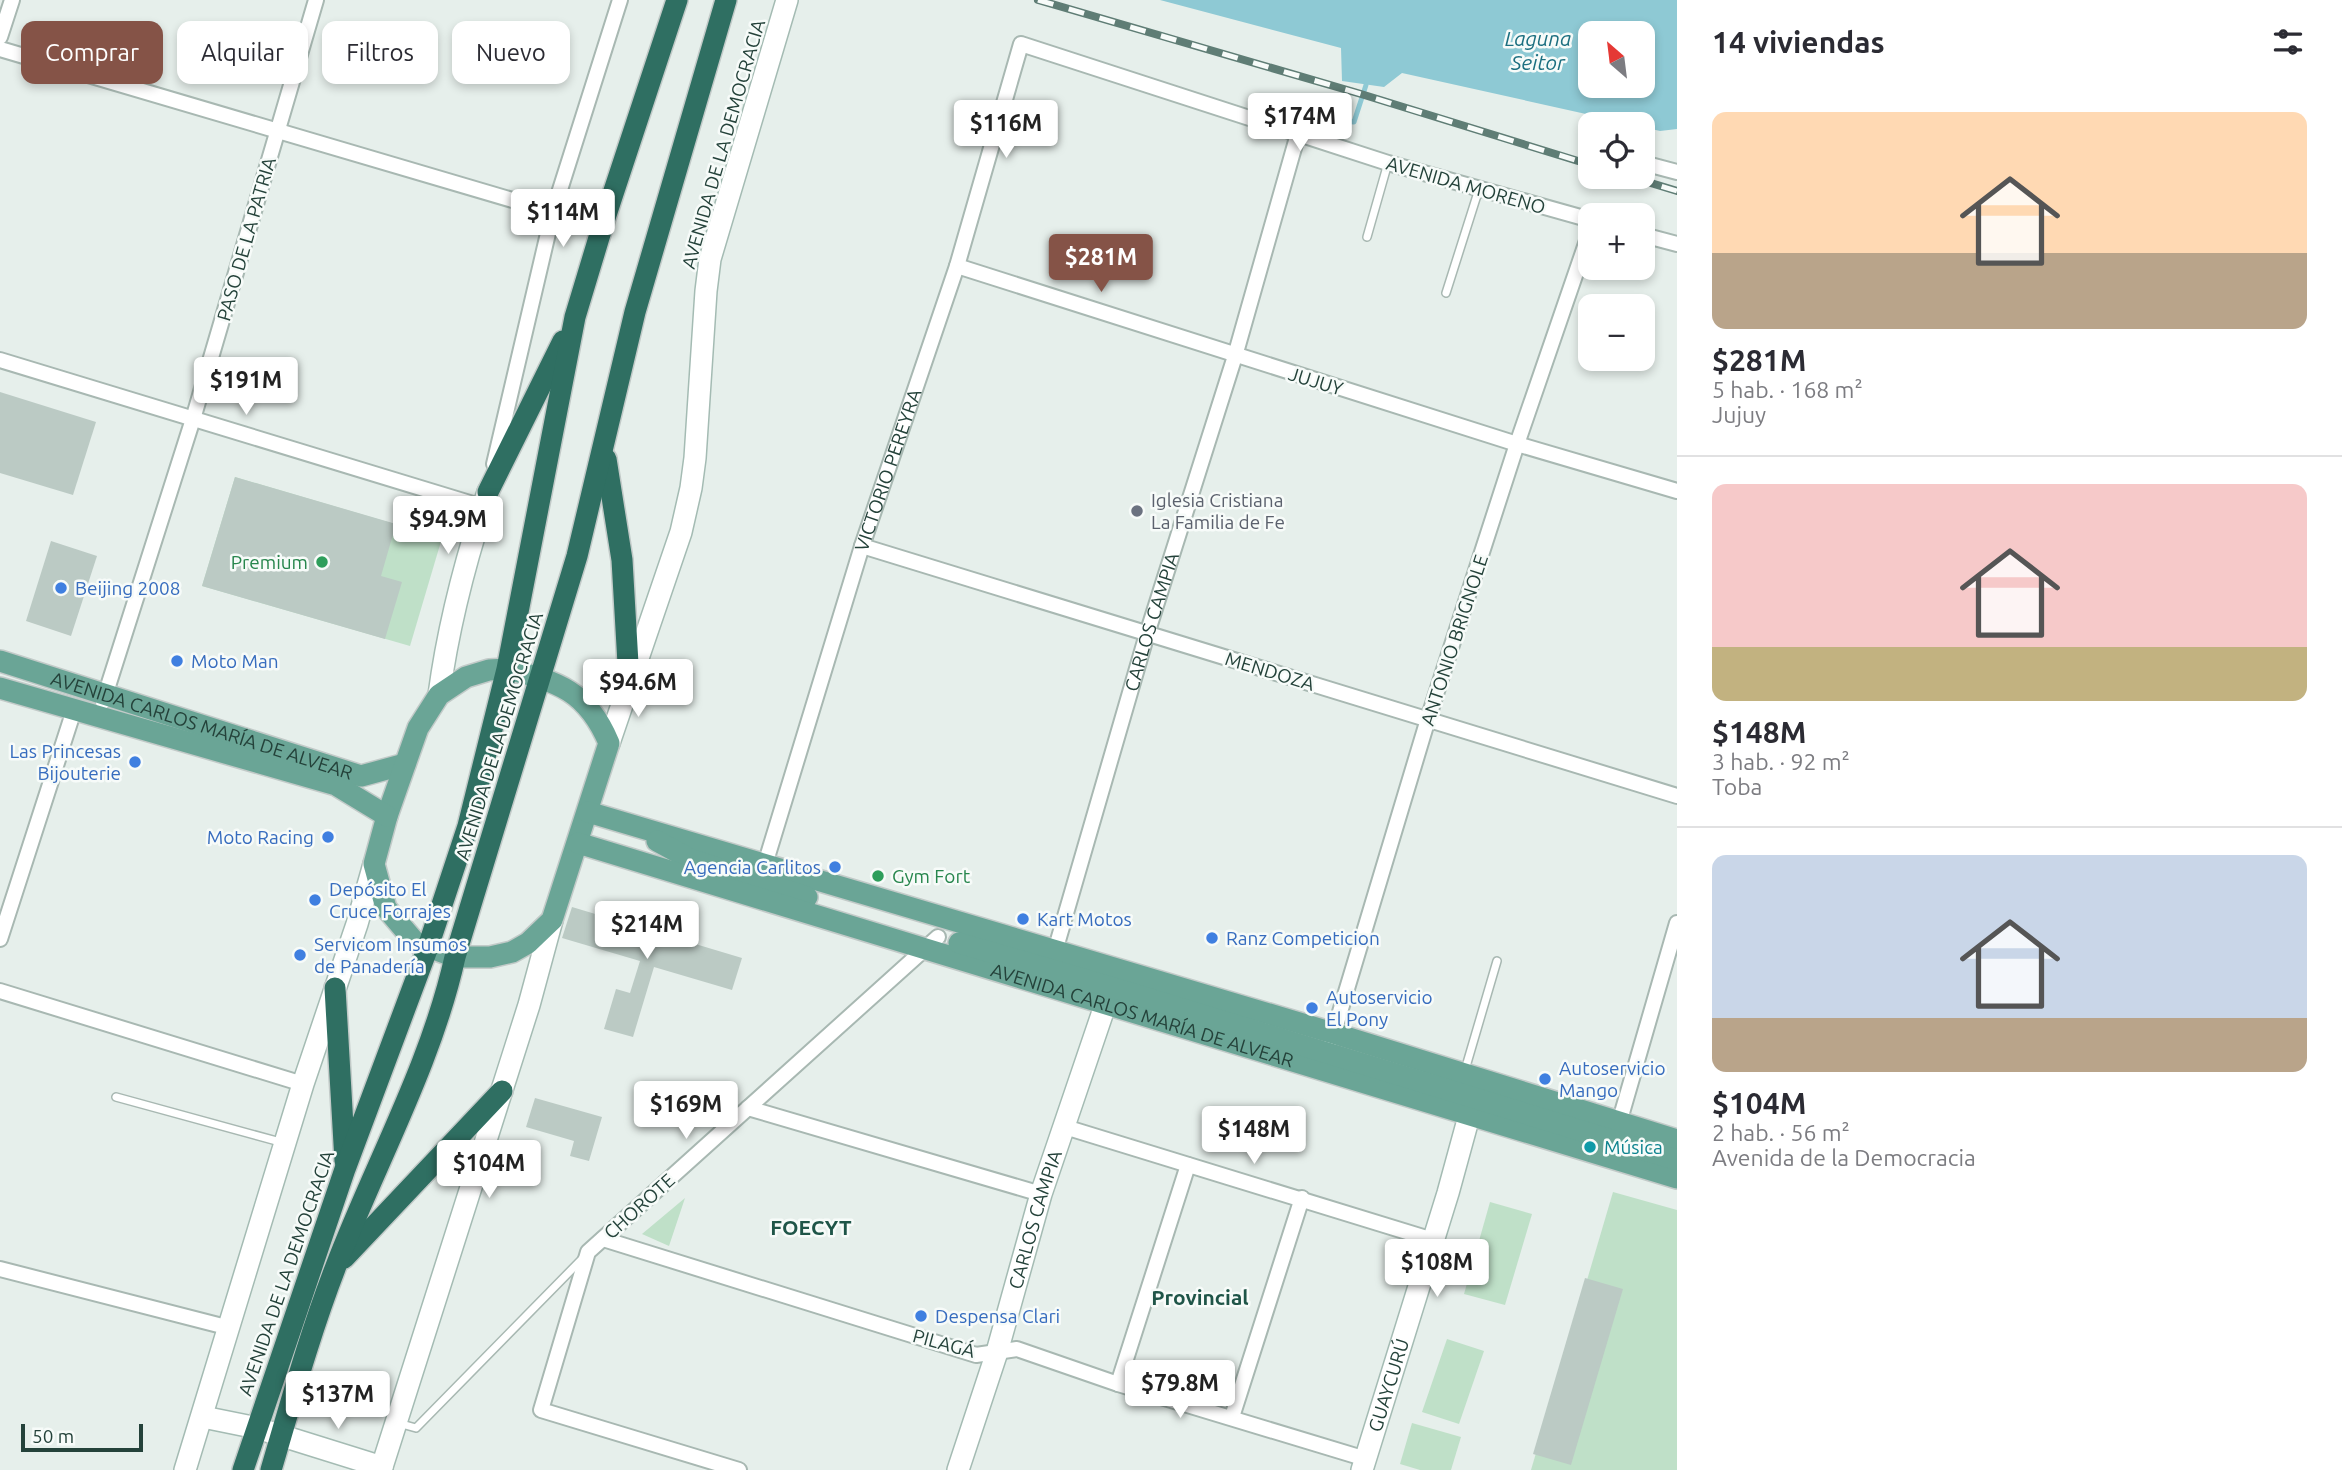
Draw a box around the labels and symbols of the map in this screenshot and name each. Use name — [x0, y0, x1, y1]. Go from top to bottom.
street label: AVENIDA DE LA DEMOCRACIA — [677, 16, 769, 271]
north arrow — [1578, 21, 1656, 98]
water label: Laguna Seitor — [1505, 26, 1571, 74]
pin: $174M — [1251, 94, 1349, 153]
pin: $116M — [957, 100, 1055, 160]
street label: AVENIDA MORENO — [1384, 152, 1548, 218]
street label: PASO DE LA PATRIA — [212, 154, 280, 323]
pin: $114M — [514, 190, 612, 249]
pin: $281M — [1052, 234, 1150, 294]
pin: $191M — [197, 358, 295, 417]
street label: JUJUY — [1286, 362, 1346, 400]
street label: VICTORIO PEREYRA — [850, 385, 926, 554]
place label: Iglesia Cristiana La Familia de Fe — [1151, 489, 1285, 533]
pin: $94.9M — [391, 496, 505, 556]
marker: Iglesia Cristiana La Familia de Fe — [1129, 503, 1145, 519]
street label: CARLOS CAMPIA — [1120, 549, 1183, 694]
place label: Premium — [231, 551, 308, 573]
street label: ANTONIO BRIGNOLE — [1416, 552, 1492, 728]
marker: Premium — [314, 554, 330, 570]
place label: Beijing 2008 — [75, 577, 180, 599]
marker: Beijing 2008 — [53, 580, 69, 596]
street label: AVENIDA DE LA DEMOCRACIA — [451, 609, 547, 863]
street label: MENDOZA — [1223, 647, 1318, 695]
place label: Moto Man — [191, 650, 279, 672]
marker: Moto Man — [169, 653, 185, 669]
pin: $94.6M — [581, 660, 695, 719]
street label: AVENIDA CARLOS MARÍA DE ALVEAR — [48, 667, 356, 784]
place label: Las Princesas Bijouterie — [9, 740, 121, 784]
marker: Las Princesas Bijouterie — [127, 754, 143, 770]
place label: Moto Racing — [207, 826, 314, 848]
marker: Moto Racing — [320, 829, 336, 845]
place label: Agencia Carlitos — [684, 856, 821, 878]
marker: Agencia Carlitos — [827, 859, 843, 875]
place label: Gym Fort — [892, 865, 971, 887]
marker: Gym Fort — [870, 868, 886, 884]
place label: Depósito El Cruce Forrajes — [329, 878, 451, 922]
marker: Depósito El Cruce Forrajes — [307, 892, 323, 908]
pin: $214M — [598, 902, 696, 961]
place label: Kart Motos — [1037, 908, 1132, 930]
marker: Kart Motos — [1015, 911, 1031, 927]
place label: Ranz Competicion — [1226, 927, 1380, 949]
marker: Ranz Competicion — [1204, 930, 1220, 946]
place label: Servicom Insumos de Panadería — [314, 933, 467, 977]
marker: Servicom Insumos de Panadería — [292, 947, 308, 963]
street label: AVENIDA CARLOS MARÍA DE ALVEAR — [988, 959, 1297, 1072]
place label: Autoservicio El Pony — [1326, 986, 1433, 1030]
marker: Autoservicio El Pony — [1304, 1000, 1320, 1016]
place label: Autoservicio Mango — [1559, 1057, 1666, 1101]
marker: Autoservicio Mango — [1537, 1071, 1553, 1087]
pin: $169M — [637, 1082, 735, 1141]
pin: $148M — [1205, 1106, 1303, 1166]
place label: Música — [1604, 1136, 1663, 1158]
marker: Música — [1582, 1139, 1598, 1155]
pin: $104M — [440, 1140, 538, 1200]
street label: AVENIDA DE LA DEMOCRACIA — [234, 1147, 339, 1399]
street label: CARLOS CAMPIA — [1004, 1147, 1066, 1292]
street label: CHOROTE — [599, 1169, 679, 1243]
district label: FOECYT — [770, 1215, 852, 1239]
pin: $108M — [1388, 1240, 1486, 1299]
district label: Provincial — [1151, 1285, 1249, 1309]
place label: Despensa Clari — [935, 1305, 1060, 1327]
marker: Despensa Clari — [913, 1308, 929, 1324]
street label: PILAGÁ — [910, 1324, 978, 1362]
street label: GUAYCURÚ — [1364, 1336, 1413, 1434]
pin: $79.8M — [1123, 1360, 1237, 1420]
pin: $137M — [289, 1372, 387, 1431]
scale bar — [21, 1421, 144, 1453]

